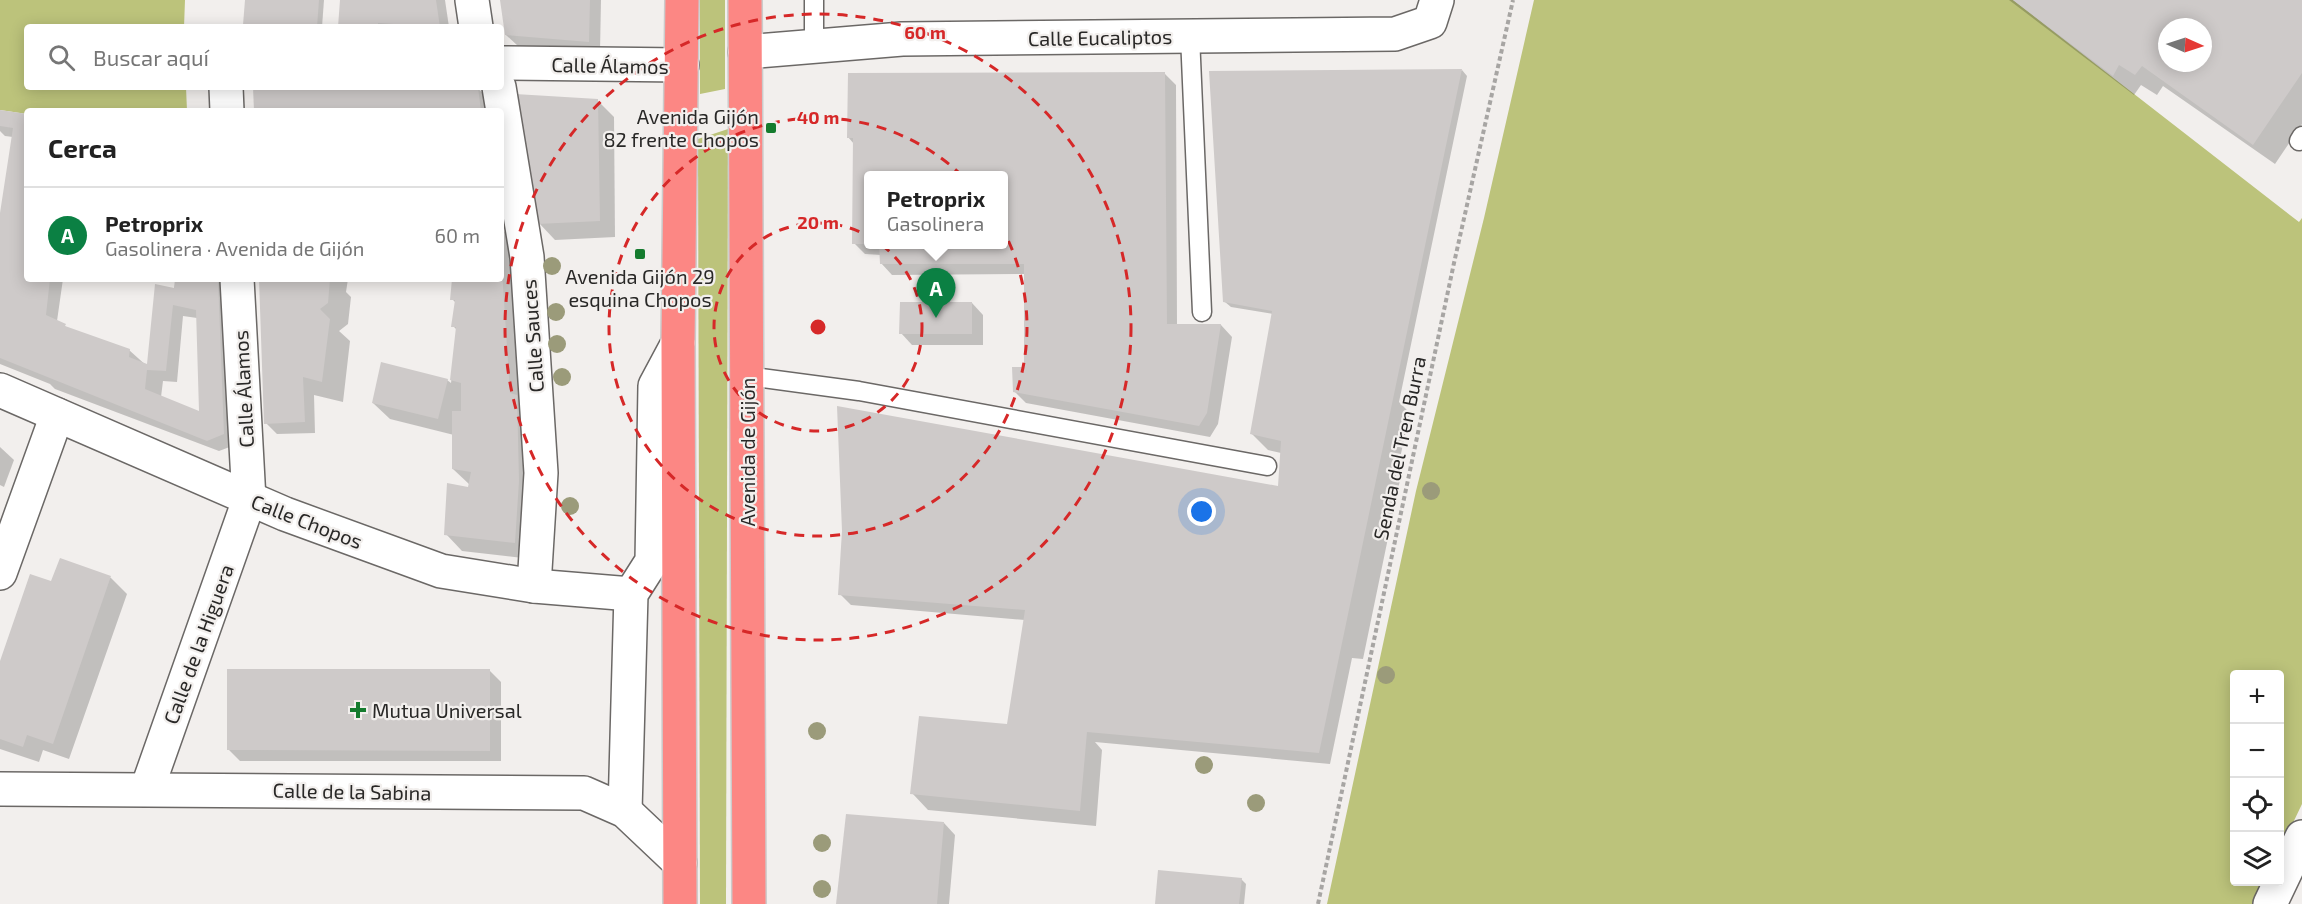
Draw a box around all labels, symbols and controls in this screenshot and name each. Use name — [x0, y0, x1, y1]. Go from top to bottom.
north arrow — [2158, 18, 2212, 72]
text: 60 m — [904, 21, 946, 43]
search box — [24, 24, 504, 90]
street label: Calle Eucaliptos — [1028, 24, 1172, 50]
icon: search — [45, 41, 78, 74]
text: Buscar aquí — [93, 44, 209, 70]
street label: Calle Álamos — [551, 52, 669, 78]
place label: Avenida Gijón 82 frente Chopos — [603, 104, 759, 151]
text: 40 m — [797, 106, 839, 128]
marker: Avenida Gijón 82 frente Chopos — [764, 121, 778, 135]
text: Cerca — [48, 132, 117, 163]
popup — [864, 171, 1008, 249]
text: Petroprix — [887, 185, 985, 211]
text: Petroprix — [105, 210, 203, 236]
text: 20 m — [797, 211, 839, 233]
text: Gasolinera — [887, 211, 984, 235]
text: A — [61, 223, 74, 247]
text: 60 m — [435, 223, 480, 247]
text: Gasolinera · Avenida de Gijón — [105, 236, 364, 260]
marker: Avenida Gijón 29 esquina Chopos — [633, 247, 647, 261]
place label: Avenida Gijón 29 esquina Chopos — [565, 264, 715, 311]
pin: A — [916, 268, 956, 318]
street label: Calle Sauces — [516, 279, 548, 393]
centre of rings — [808, 317, 828, 337]
street label: Calle Álamos — [228, 330, 258, 448]
street label: Senda del Tren Burra — [1368, 354, 1430, 542]
street label: Avenida de Gijón — [735, 378, 759, 526]
street label: Calle Chopos — [248, 489, 366, 553]
your location — [1187, 497, 1216, 526]
street label: Calle de la Higuera — [158, 561, 238, 727]
map controls — [2230, 670, 2284, 886]
button: + — [2230, 670, 2284, 724]
place label: Mutua Universal — [372, 698, 522, 722]
marker: Mutua Universal — [349, 701, 367, 719]
button: − — [2230, 724, 2284, 778]
street label: Calle de la Sabina — [272, 778, 432, 804]
button: locate — [2230, 778, 2284, 832]
button: layers — [2230, 832, 2284, 886]

